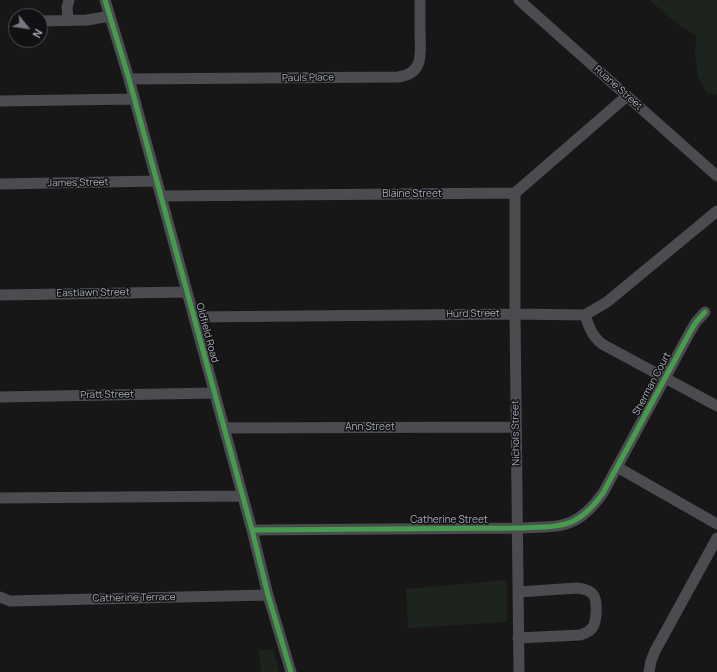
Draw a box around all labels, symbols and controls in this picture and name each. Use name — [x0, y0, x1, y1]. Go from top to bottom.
north arrow — [8, 8, 48, 48]
text: N — [29, 27, 46, 41]
street label: Ruane Street — [591, 63, 645, 113]
street label: Pauls Place — [282, 72, 334, 84]
street label: James Street — [47, 176, 109, 190]
street label: Blaine Street — [382, 188, 442, 200]
street label: Eastlawn Street — [56, 286, 130, 300]
street label: Oldfield Road — [193, 302, 221, 364]
street label: Hurd Street — [446, 308, 500, 320]
street label: Sherman Court — [630, 350, 674, 418]
street label: Pratt Street — [80, 389, 134, 401]
street label: Nichols Street — [509, 400, 523, 466]
street label: Ann Street — [345, 421, 395, 433]
street label: Catherine Street — [410, 514, 488, 526]
street label: Catherine Terrace — [92, 591, 176, 605]

